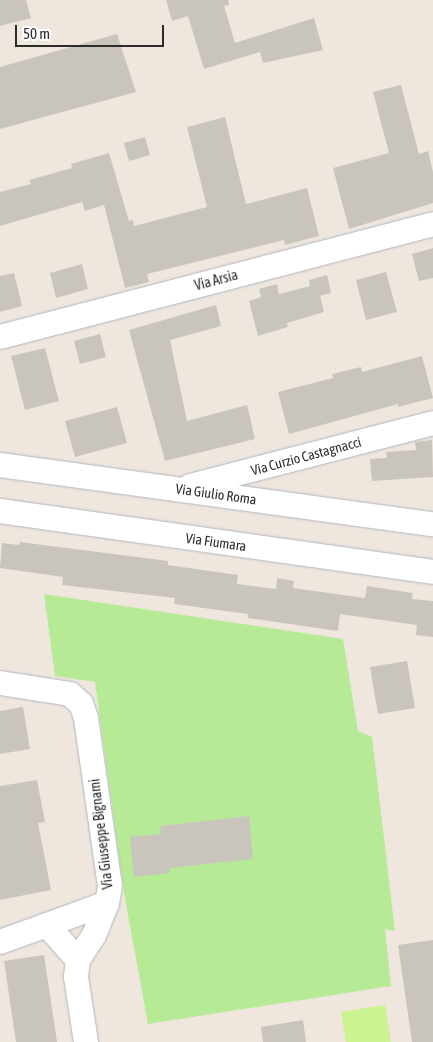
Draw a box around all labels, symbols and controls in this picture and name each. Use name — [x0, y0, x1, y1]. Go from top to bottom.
scale bar — [18, 15, 166, 47]
text: 50 m — [23, 25, 50, 42]
street label: Via Arsia — [192, 266, 240, 294]
street label: Via Curzio Castagnacci — [249, 433, 363, 479]
street label: Via Giulio Roma — [174, 480, 258, 508]
street label: Via Fiumara — [185, 529, 247, 555]
street label: Via Giuseppe Bignami — [86, 778, 116, 890]

